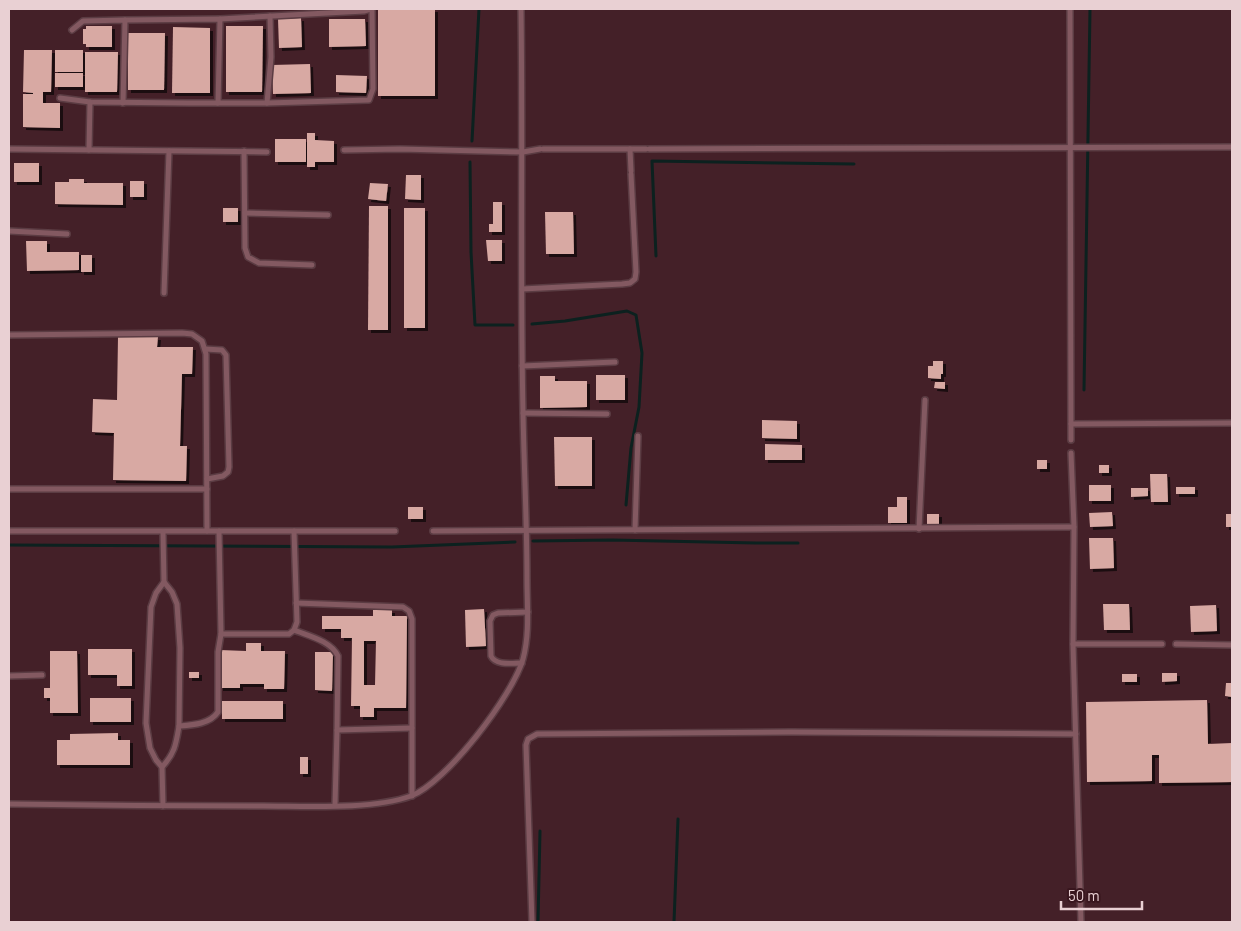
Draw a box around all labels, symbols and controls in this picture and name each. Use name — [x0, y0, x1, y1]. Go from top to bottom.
scale bar — [1061, 878, 1142, 910]
text: 50 m — [1068, 886, 1100, 904]

